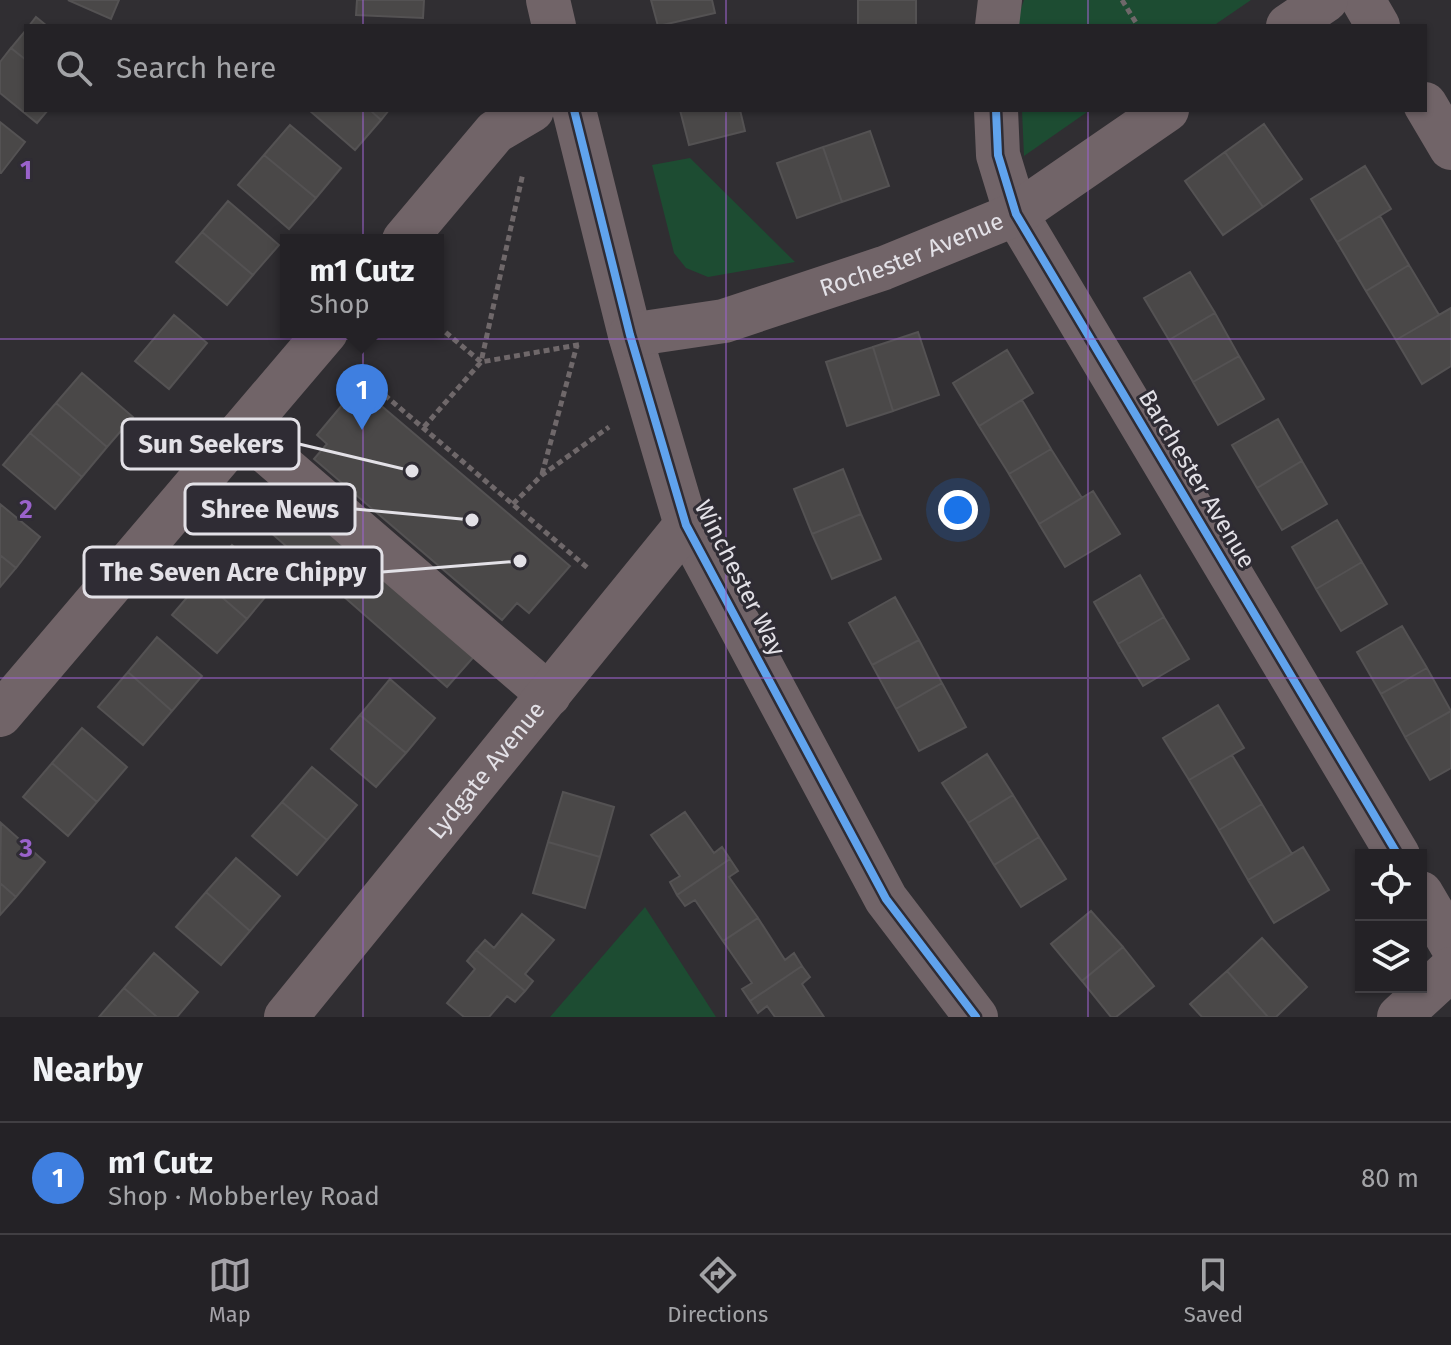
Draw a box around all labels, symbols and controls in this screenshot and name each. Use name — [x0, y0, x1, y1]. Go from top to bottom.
search box — [24, 24, 1427, 112]
icon: search — [52, 46, 96, 90]
text: Search here — [116, 50, 276, 86]
text: 1 — [20, 155, 32, 186]
street label: Rochester Avenue — [816, 207, 1008, 302]
popup — [280, 234, 444, 338]
text: m1 Cutz — [310, 253, 414, 289]
text: Shop — [310, 289, 370, 320]
pin: 1 — [336, 364, 388, 430]
street label: Barchester Avenue — [1133, 385, 1261, 573]
callout: Sun Seekers — [122, 419, 299, 469]
text: Sun Seekers — [138, 429, 284, 460]
callout: Shree News — [185, 484, 355, 534]
your location — [938, 490, 978, 530]
text: 2 — [19, 494, 33, 525]
text: Shree News — [201, 494, 339, 525]
street label: Winchester Way — [689, 495, 791, 661]
callout: The Seven Acre Chippy — [84, 547, 382, 597]
text: The Seven Acre Chippy — [100, 557, 367, 588]
street label: Lydgate Avenue — [422, 696, 551, 845]
text: 3 — [18, 833, 33, 864]
map controls — [1355, 849, 1427, 993]
button: locate — [1355, 849, 1427, 921]
button: layers — [1355, 921, 1427, 993]
text: Nearby — [32, 1049, 143, 1090]
text: m1 Cutz — [108, 1145, 213, 1181]
text: 1 — [52, 1163, 64, 1194]
text: 80 m — [1361, 1163, 1419, 1194]
text: Shop · Mobberley Road — [108, 1181, 380, 1212]
tab: Map — [208, 1253, 252, 1328]
tab: Directions — [667, 1253, 768, 1328]
tab: Saved — [1184, 1253, 1243, 1328]

